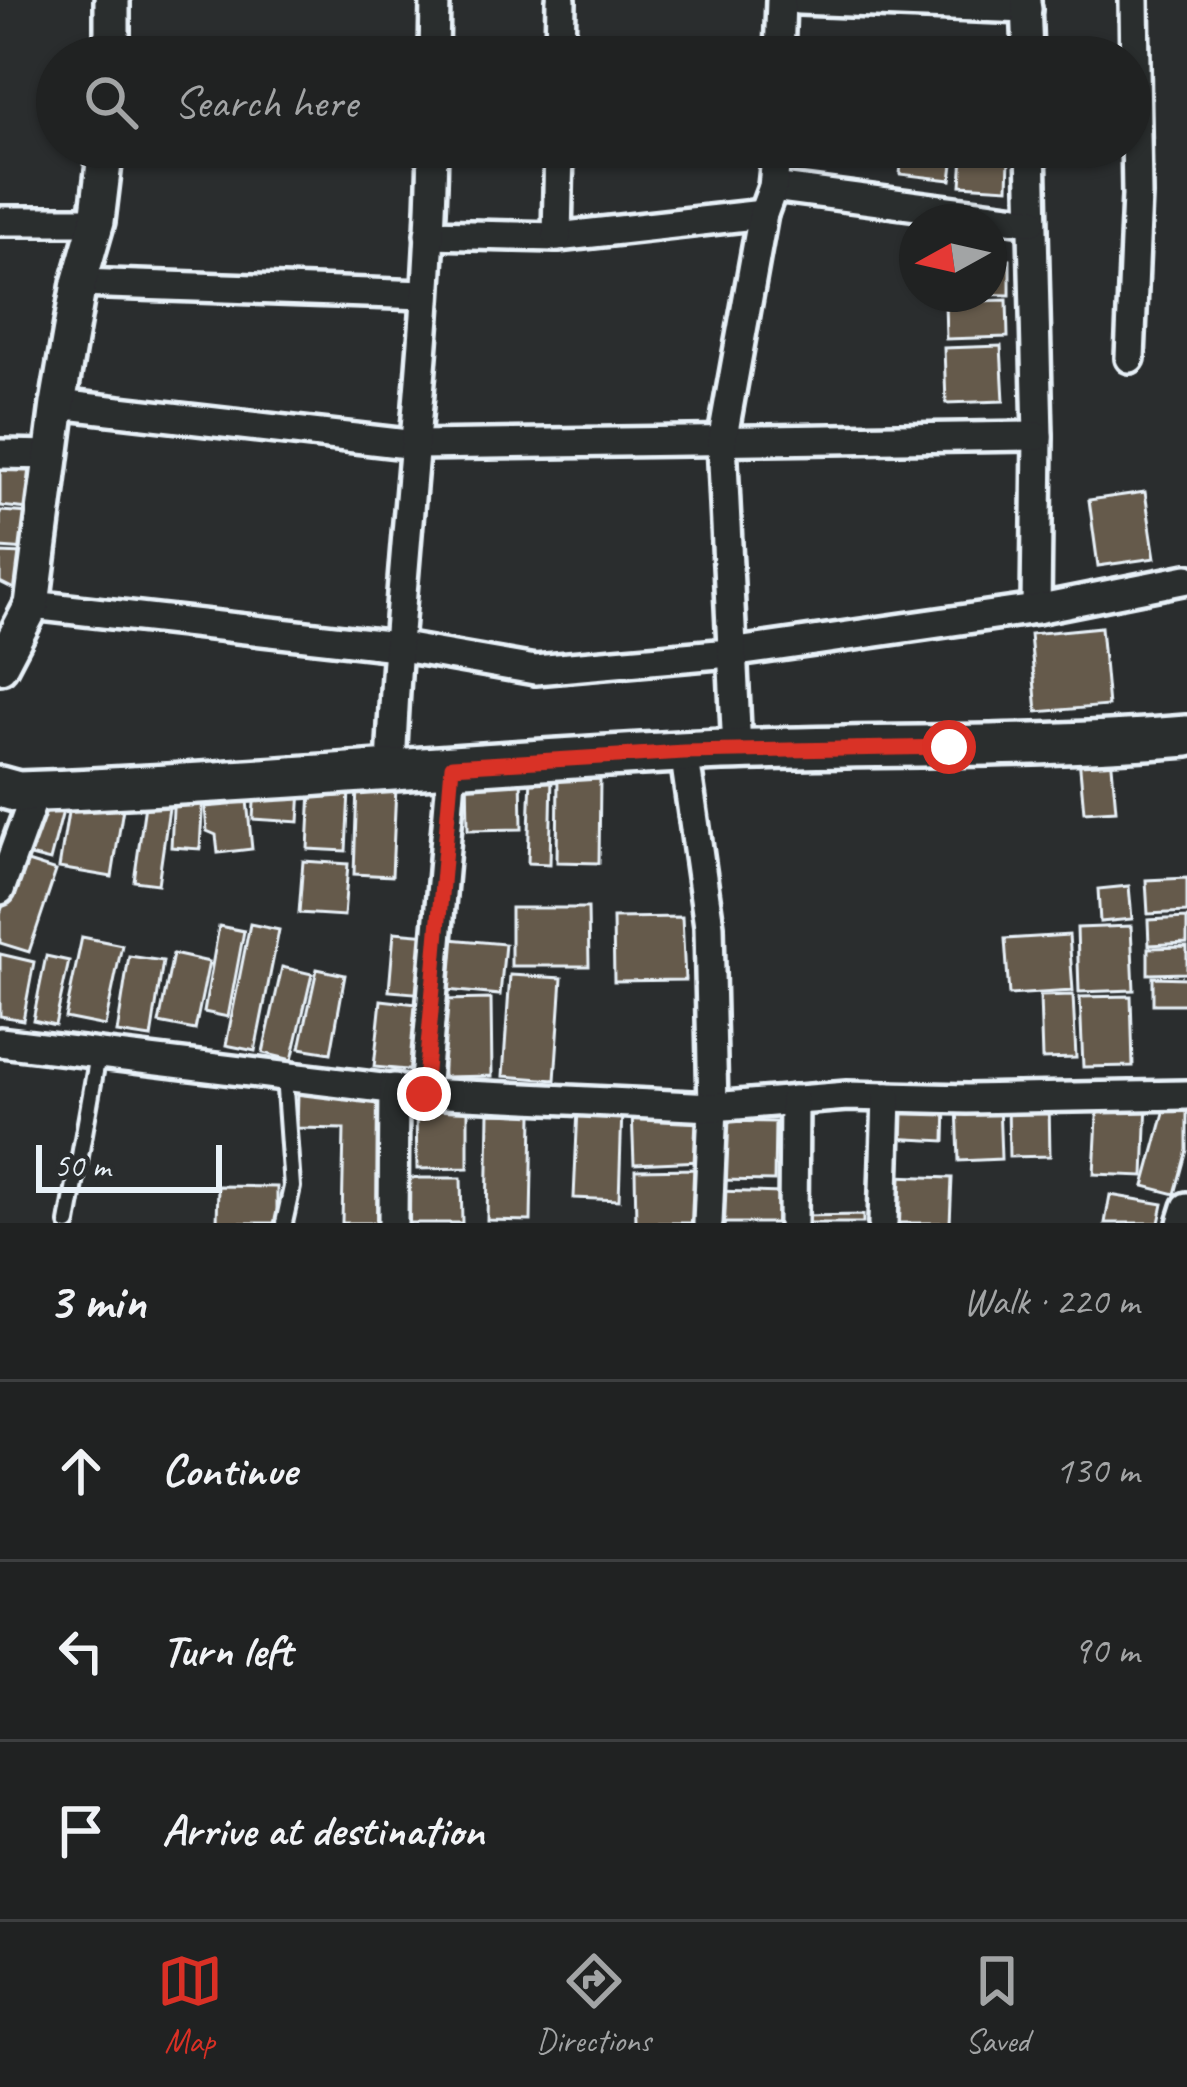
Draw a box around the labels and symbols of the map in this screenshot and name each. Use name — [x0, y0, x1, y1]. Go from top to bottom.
north arrow — [899, 204, 1007, 312]
route start — [922, 720, 976, 774]
route end — [397, 1067, 451, 1121]
scale bar — [36, 1139, 222, 1192]

